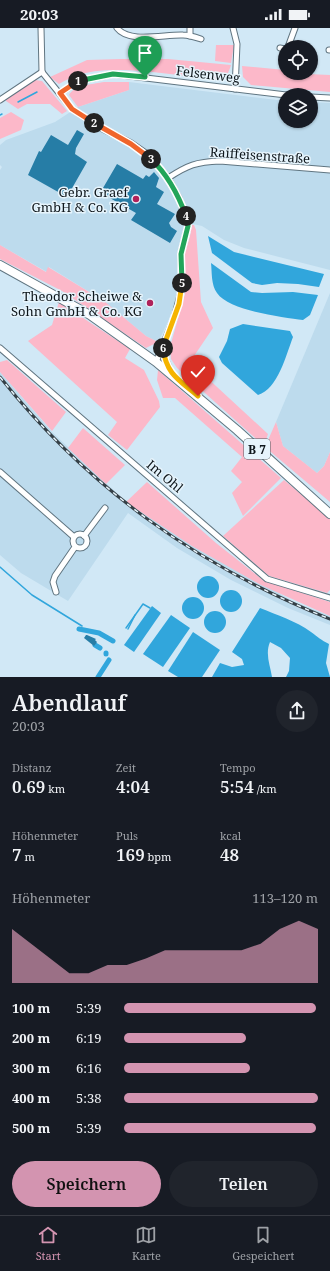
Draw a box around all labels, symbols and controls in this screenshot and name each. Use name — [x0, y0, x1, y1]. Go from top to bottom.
text: 20:03 — [20, 4, 58, 24]
pin — [128, 36, 162, 77]
map controls — [278, 40, 318, 128]
button: locate — [278, 40, 318, 80]
icon: arrive — [134, 42, 156, 64]
street label: Felsenweg — [175, 61, 241, 87]
pin: 1 — [68, 71, 88, 91]
text: 1 — [75, 73, 81, 88]
button: layers — [278, 88, 318, 128]
pin: 2 — [84, 113, 104, 133]
text: 2 — [91, 115, 97, 130]
street label: Raiffeisenstraße — [209, 143, 311, 167]
pin: 3 — [141, 149, 161, 169]
text: 3 — [148, 151, 154, 166]
place label: Gebr. Graef GmbH & Co. KG — [32, 183, 129, 216]
marker: Gebr. Graef GmbH & Co. KG — [131, 194, 141, 204]
pin: 4 — [176, 206, 196, 226]
text: 4 — [183, 208, 189, 223]
pin: 5 — [172, 273, 192, 293]
text: 5 — [179, 275, 185, 290]
place label: Theodor Scheiwe & Sohn GmbH & Co. KG — [11, 287, 143, 320]
marker: Theodor Scheiwe & Sohn GmbH & Co. KG — [145, 298, 155, 308]
pin: 6 — [153, 338, 173, 358]
text: 6 — [160, 340, 166, 355]
pin — [181, 355, 215, 396]
icon: check — [187, 361, 209, 383]
road number: B 7 — [244, 439, 270, 459]
street label: Im Ohl — [143, 455, 187, 497]
text: Abendlauf — [12, 687, 126, 717]
button: share — [276, 690, 318, 732]
text: 20:03 — [12, 717, 45, 735]
text: Distanz — [12, 760, 51, 775]
text: Zeit — [116, 760, 136, 775]
text: Tempo — [220, 760, 256, 775]
text: 0.69 — [12, 775, 45, 798]
text: 4:04 — [116, 775, 150, 798]
text: 5:54 — [220, 775, 254, 798]
text: km — [45, 781, 65, 796]
text: /km — [254, 781, 277, 796]
text: Höhenmeter — [12, 828, 78, 843]
text: Puls — [116, 828, 138, 843]
text: kcal — [220, 828, 241, 843]
text: 7 — [12, 843, 22, 866]
text: 169 — [116, 843, 145, 866]
text: 48 — [220, 843, 239, 866]
text: m — [22, 849, 35, 864]
text: bpm — [145, 849, 171, 864]
text: Höhenmeter — [12, 889, 90, 907]
text: 113–120 m — [252, 889, 318, 907]
text: 100 m — [12, 999, 50, 1017]
text: 5:39 — [76, 999, 102, 1017]
text: 200 m — [12, 1029, 50, 1047]
text: 6:19 — [76, 1029, 102, 1047]
text: 300 m — [12, 1059, 50, 1077]
text: 6:16 — [76, 1059, 102, 1077]
text: 400 m — [12, 1089, 50, 1107]
text: 5:38 — [76, 1089, 102, 1107]
text: 500 m — [12, 1119, 50, 1137]
text: 5:39 — [76, 1119, 102, 1137]
button: Speichern — [12, 1161, 161, 1207]
button: Teilen — [169, 1161, 318, 1207]
tab: Start — [36, 1224, 61, 1263]
tab: Karte — [132, 1224, 161, 1263]
tab: Gespeichert — [232, 1224, 294, 1263]

